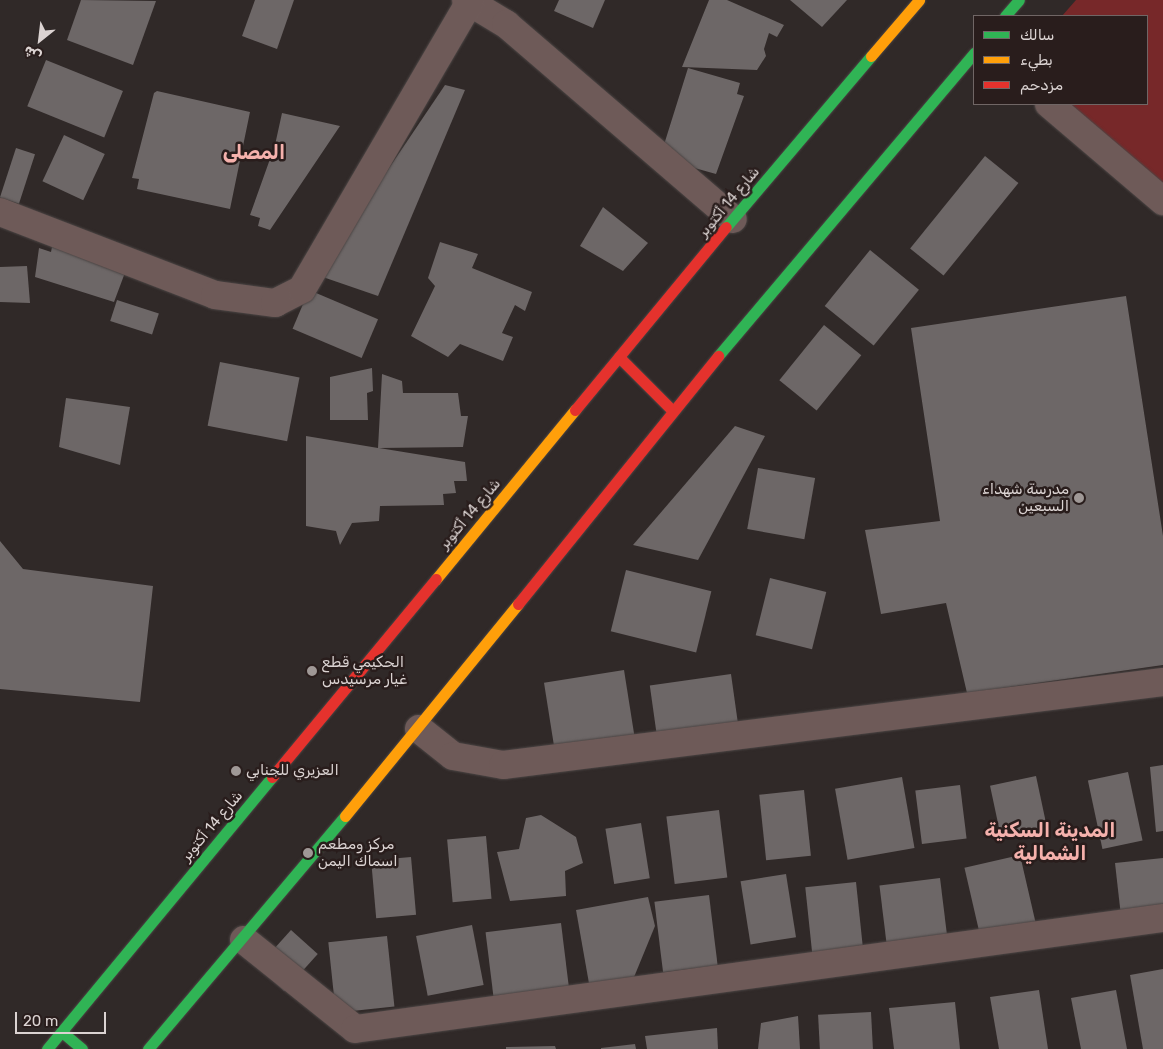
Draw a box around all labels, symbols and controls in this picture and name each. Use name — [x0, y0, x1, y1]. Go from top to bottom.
north arrow — [15, 15, 65, 65]
legend — [973, 15, 1148, 105]
text: سالك — [1020, 26, 1055, 44]
text: ش — [21, 42, 44, 65]
text: بطيء — [1020, 51, 1053, 69]
text: مزدحم — [1020, 76, 1063, 94]
district label: المصلى — [223, 140, 285, 164]
street label: شارع 14 أكتوبر — [694, 163, 764, 241]
street label: شارع 14 أكتوبر — [435, 475, 505, 553]
place label: مدرسة شهداء السبعين — [982, 480, 1069, 515]
marker: مدرسة شهداء السبعين — [1073, 492, 1085, 504]
place label: الحكيمي قطع غيار مرسيدس — [322, 653, 407, 688]
marker: الحكيمي قطع غيار مرسيدس — [306, 665, 318, 677]
place label: العزيري للجنابي — [246, 762, 339, 780]
marker: العزيري للجنابي — [230, 765, 242, 777]
street label: شارع 14 أكتوبر — [177, 787, 247, 865]
district label: المدينة السكنية الشمالية — [984, 818, 1116, 865]
place label: مركز ومطعم اسماك اليمن — [318, 835, 397, 870]
marker: مركز ومطعم اسماك اليمن — [302, 847, 314, 859]
scale bar — [18, 1002, 109, 1034]
text: 20 m — [23, 1012, 58, 1030]

